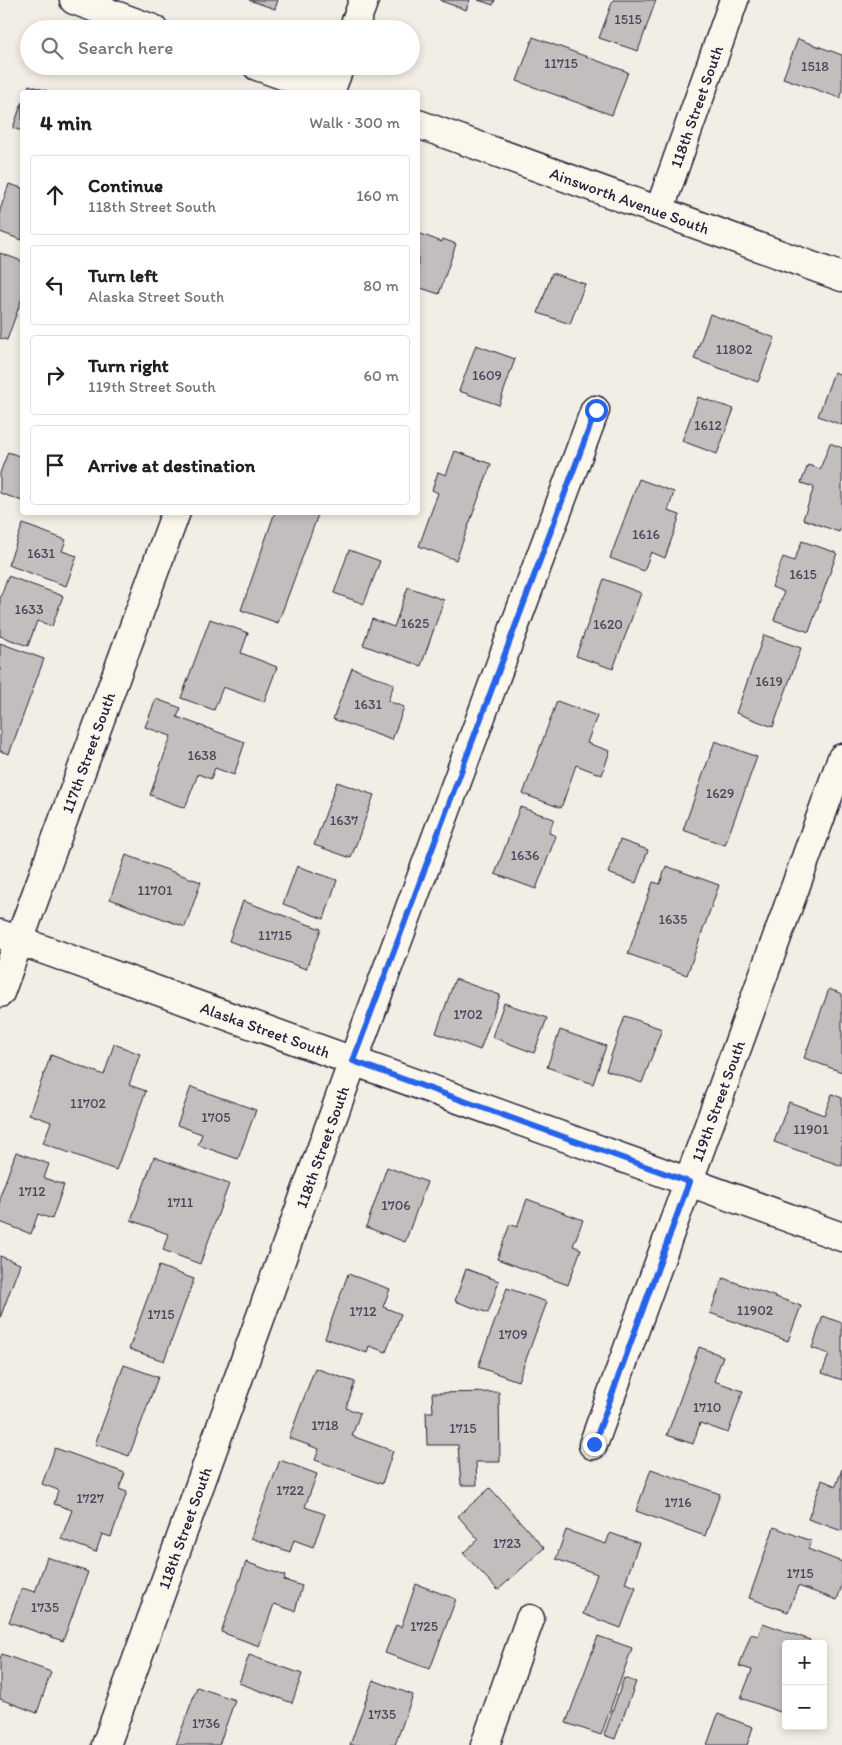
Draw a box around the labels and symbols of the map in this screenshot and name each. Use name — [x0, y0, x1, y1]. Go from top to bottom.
house number: 1515 — [614, 11, 642, 28]
street label: 118th Street South — [666, 42, 727, 170]
house number: 11715 — [544, 55, 578, 72]
house number: 1518 — [801, 58, 829, 75]
street label: Ainsworth Avenue South — [547, 163, 712, 238]
house number: 11802 — [716, 341, 753, 358]
house number: 1609 — [472, 367, 502, 384]
route start — [585, 399, 608, 422]
house number: 1612 — [694, 417, 723, 434]
house number: 1616 — [632, 526, 660, 543]
house number: 1631 — [27, 545, 56, 562]
house number: 1615 — [789, 566, 817, 583]
house number: 1633 — [14, 601, 44, 618]
house number: 1625 — [401, 615, 429, 632]
house number: 1620 — [593, 616, 623, 633]
house number: 1619 — [755, 673, 783, 690]
street label: 117th Street South — [57, 689, 119, 816]
house number: 1631 — [354, 696, 383, 713]
house number: 1638 — [187, 747, 217, 764]
house number: 1629 — [706, 785, 734, 802]
house number: 1637 — [330, 812, 358, 829]
house number: 1636 — [511, 847, 539, 864]
house number: 11701 — [137, 882, 173, 899]
house number: 1635 — [659, 911, 687, 928]
house number: 11715 — [258, 927, 292, 944]
street label: Alaska Street South — [198, 997, 333, 1062]
house number: 1702 — [453, 1006, 483, 1023]
street label: 119th Street South — [687, 1037, 749, 1164]
street label: 118th Street South — [291, 1083, 353, 1210]
house number: 11702 — [70, 1095, 107, 1112]
house number: 1705 — [201, 1109, 231, 1126]
house number: 11901 — [793, 1121, 829, 1138]
house number: 1712 — [18, 1183, 46, 1200]
house number: 1711 — [167, 1194, 194, 1211]
house number: 1706 — [381, 1197, 411, 1214]
house number: 11902 — [737, 1302, 774, 1319]
house number: 1712 — [349, 1303, 377, 1320]
house number: 1715 — [147, 1306, 175, 1323]
house number: 1709 — [498, 1326, 528, 1343]
house number: 1710 — [693, 1399, 721, 1416]
house number: 1718 — [311, 1417, 339, 1434]
house number: 1715 — [449, 1420, 477, 1437]
route end — [583, 1433, 606, 1456]
street label: 118th Street South — [154, 1464, 215, 1591]
house number: 1722 — [276, 1482, 305, 1499]
house number: 1727 — [76, 1490, 104, 1507]
house number: 1716 — [664, 1494, 692, 1511]
house number: 1723 — [493, 1535, 522, 1552]
house number: 1715 — [786, 1565, 814, 1582]
house number: 1735 — [31, 1599, 59, 1616]
house number: 1725 — [410, 1618, 438, 1635]
house number: 1735 — [368, 1706, 396, 1723]
house number: 1736 — [192, 1715, 220, 1732]

